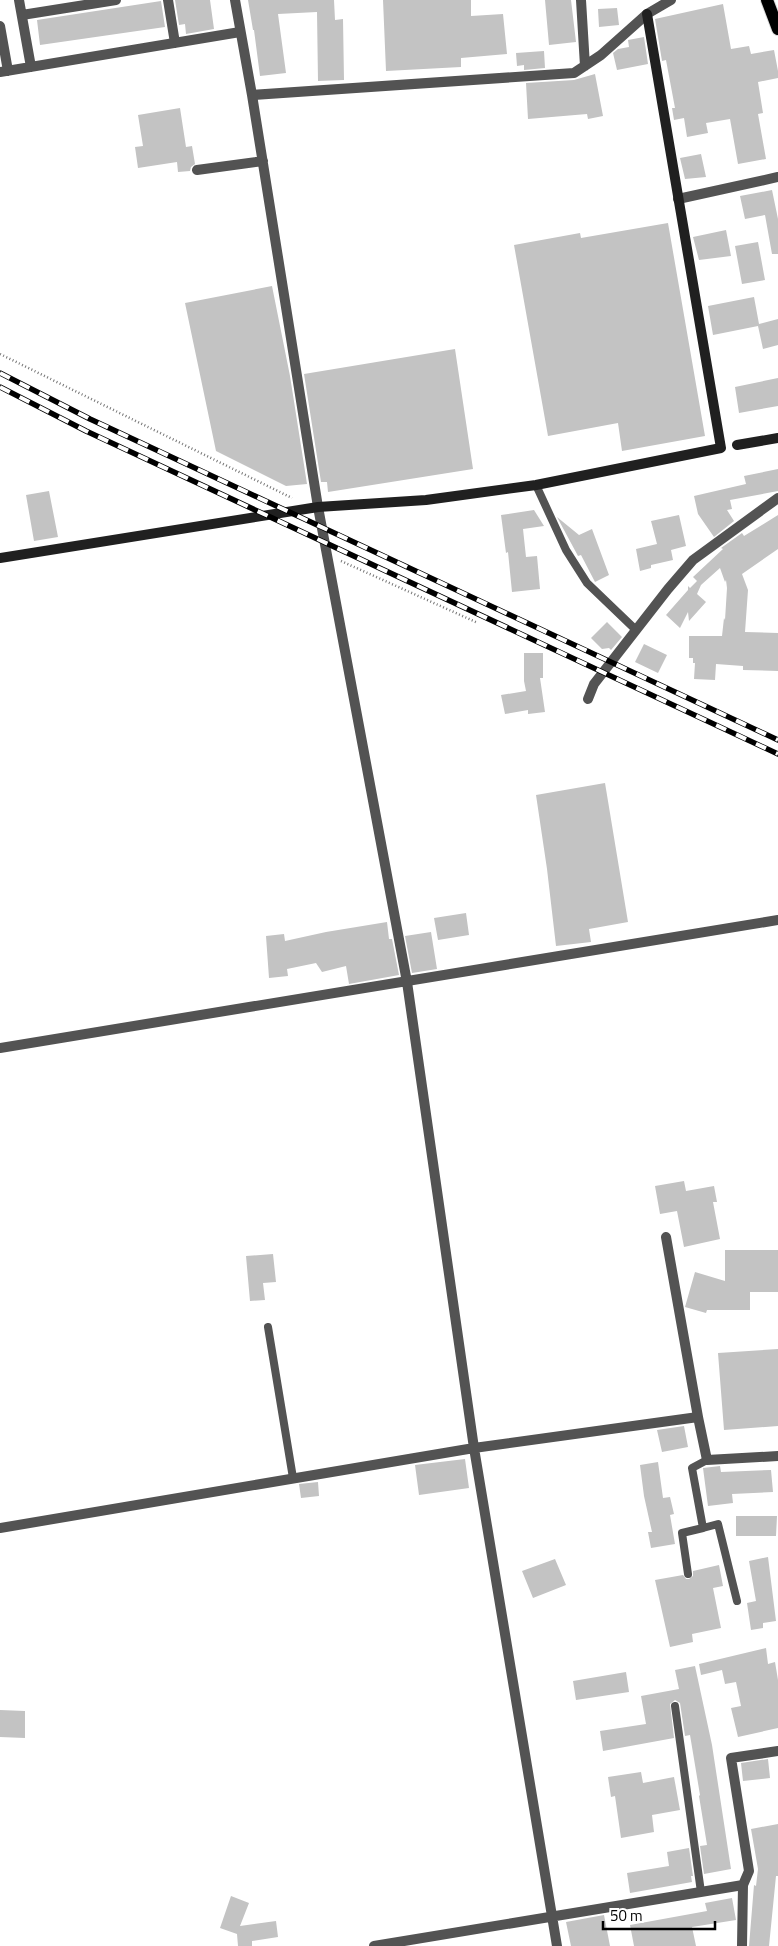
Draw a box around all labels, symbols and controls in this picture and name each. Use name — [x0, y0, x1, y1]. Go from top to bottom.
scale bar — [603, 1898, 716, 1930]
text: 50 m — [610, 1904, 643, 1927]

